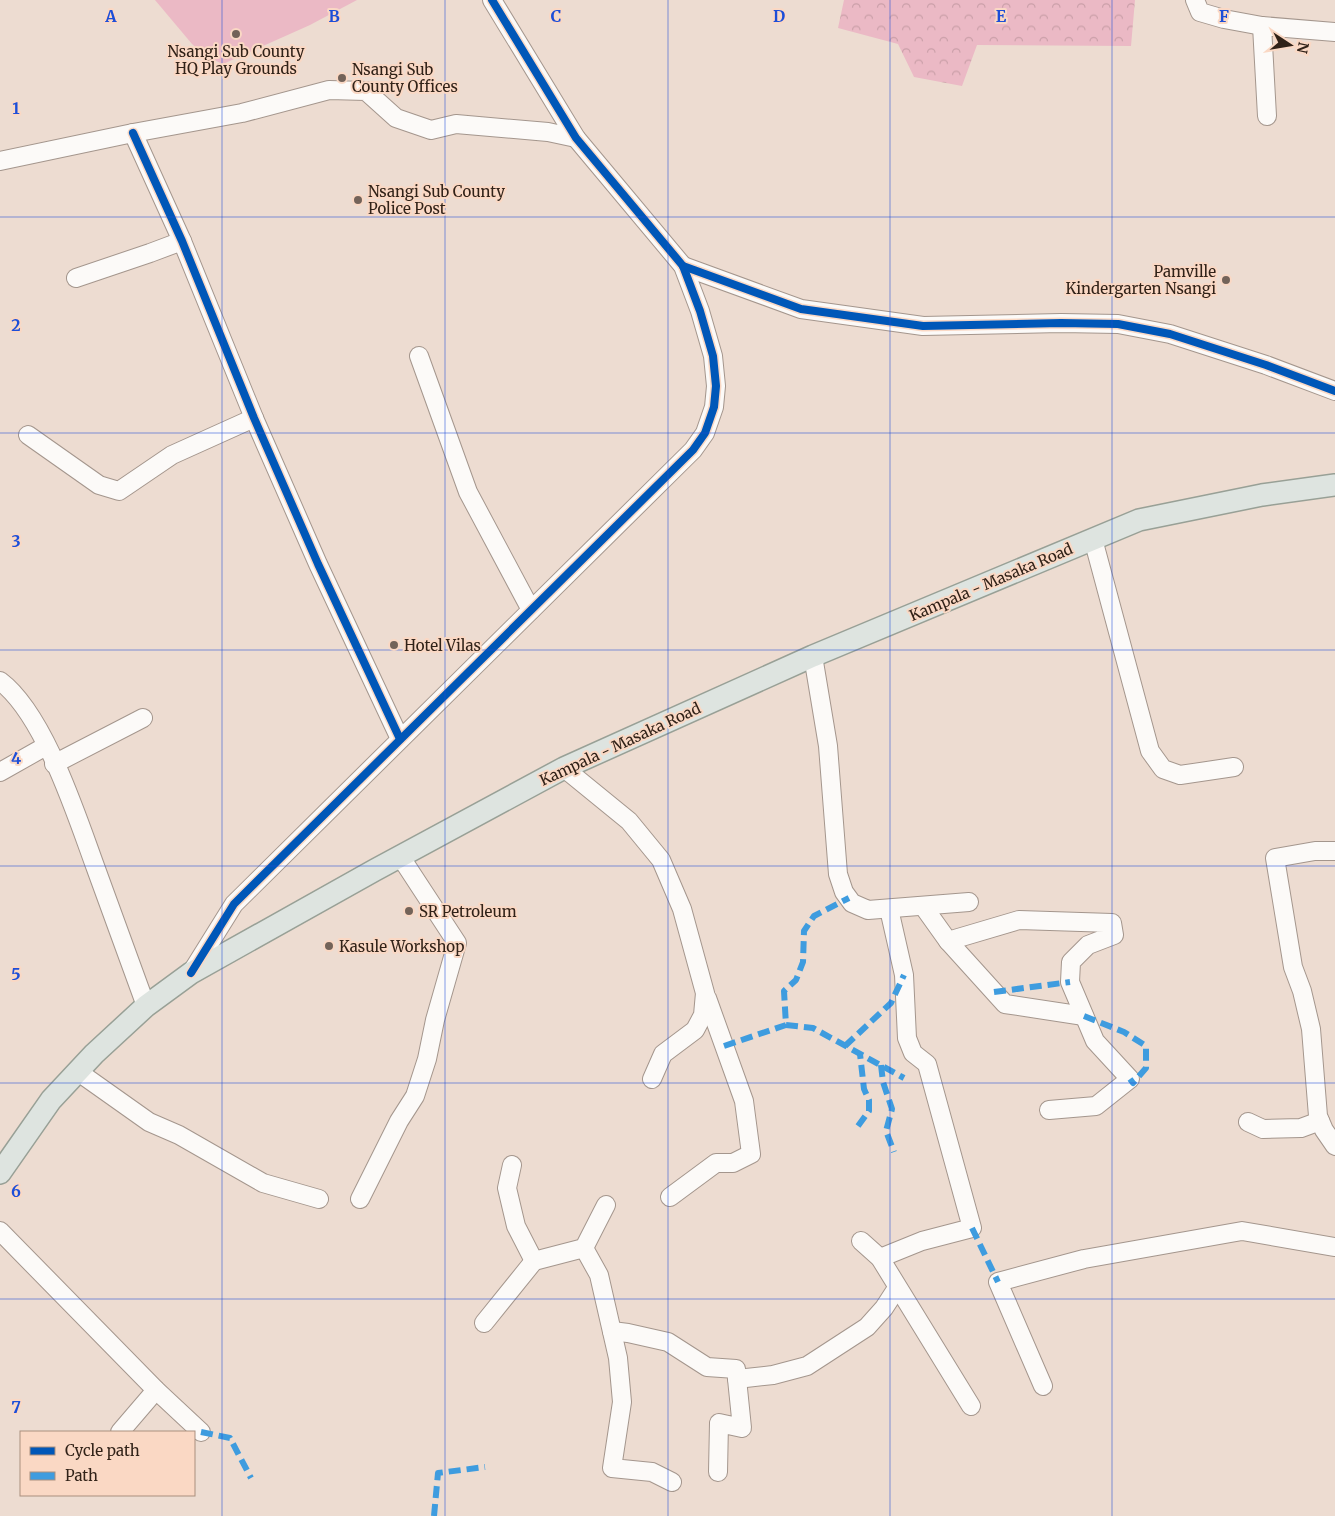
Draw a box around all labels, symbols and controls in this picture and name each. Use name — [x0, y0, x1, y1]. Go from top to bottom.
text: A — [104, 6, 117, 26]
text: B — [328, 6, 340, 26]
text: C — [551, 6, 561, 26]
text: D — [773, 6, 785, 26]
text: E — [996, 6, 1007, 26]
text: F — [1219, 6, 1229, 26]
north arrow — [1265, 20, 1315, 70]
marker: Nsangi Sub County HQ Play Grounds — [230, 28, 242, 40]
text: N — [1293, 40, 1313, 55]
place label: Nsangi Sub County HQ Play Grounds — [168, 42, 305, 78]
place label: Nsangi Sub County Offices — [352, 60, 458, 96]
marker: Nsangi Sub County Offices — [336, 72, 348, 84]
text: 1 — [12, 98, 20, 118]
place label: Nsangi Sub County Police Post — [368, 182, 505, 218]
marker: Nsangi Sub County Police Post — [352, 194, 364, 206]
place label: Pamville Kindergarten Nsangi — [1065, 262, 1216, 298]
marker: Pamville Kindergarten Nsangi — [1220, 274, 1232, 286]
text: 2 — [11, 315, 21, 335]
text: 3 — [11, 531, 21, 551]
street label: Kampala - Masaka Road — [906, 539, 1076, 625]
place label: Hotel Vilas — [404, 636, 481, 655]
marker: Hotel Vilas — [388, 639, 400, 651]
street label: Kampala - Masaka Road — [536, 698, 704, 790]
text: 4 — [11, 748, 21, 768]
place label: SR Petroleum — [419, 902, 517, 921]
marker: SR Petroleum — [403, 905, 415, 917]
place label: Kasule Workshop — [339, 937, 464, 956]
marker: Kasule Workshop — [323, 940, 335, 952]
text: 5 — [11, 964, 21, 984]
text: 6 — [11, 1181, 21, 1201]
text: 7 — [11, 1397, 21, 1417]
legend — [20, 1431, 195, 1496]
text: Cycle path — [65, 1441, 140, 1460]
text: Path — [65, 1466, 98, 1485]

